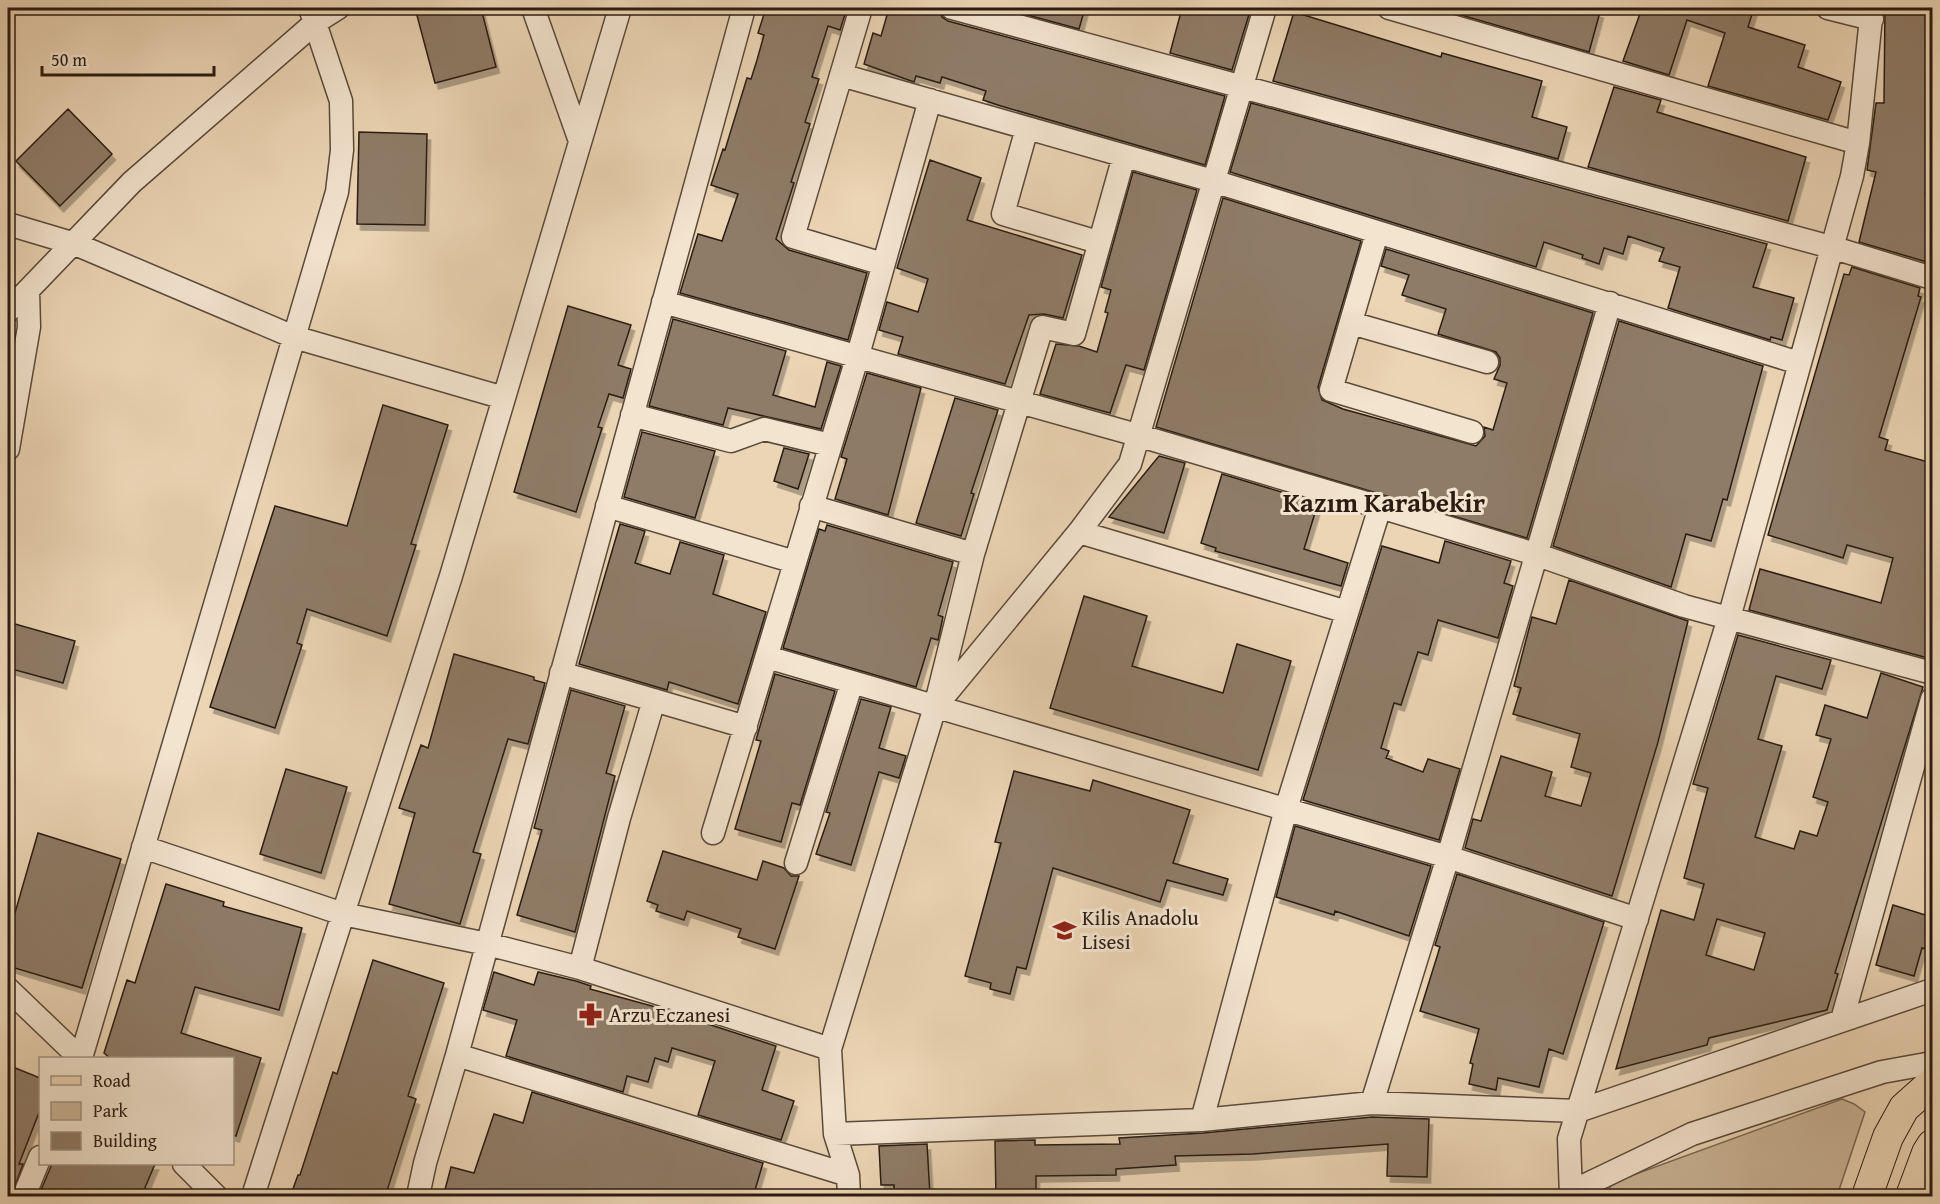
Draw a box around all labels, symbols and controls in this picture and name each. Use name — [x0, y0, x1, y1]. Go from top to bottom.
scale bar — [42, 39, 214, 77]
text: 50 m — [51, 46, 87, 73]
district label: Kazım Karabekir — [1283, 482, 1486, 522]
place label: Kilis Anadolu Lisesi — [1082, 902, 1199, 957]
school or university icon: Kilis Anadolu Lisesi — [1051, 917, 1077, 943]
place label: Arzu Eczanesi — [609, 999, 731, 1030]
pharmacy icon: Arzu Eczanesi — [578, 1002, 604, 1028]
legend — [39, 1057, 234, 1165]
text: Road — [93, 1067, 131, 1094]
text: Park — [93, 1097, 129, 1124]
text: Building — [93, 1127, 157, 1154]

